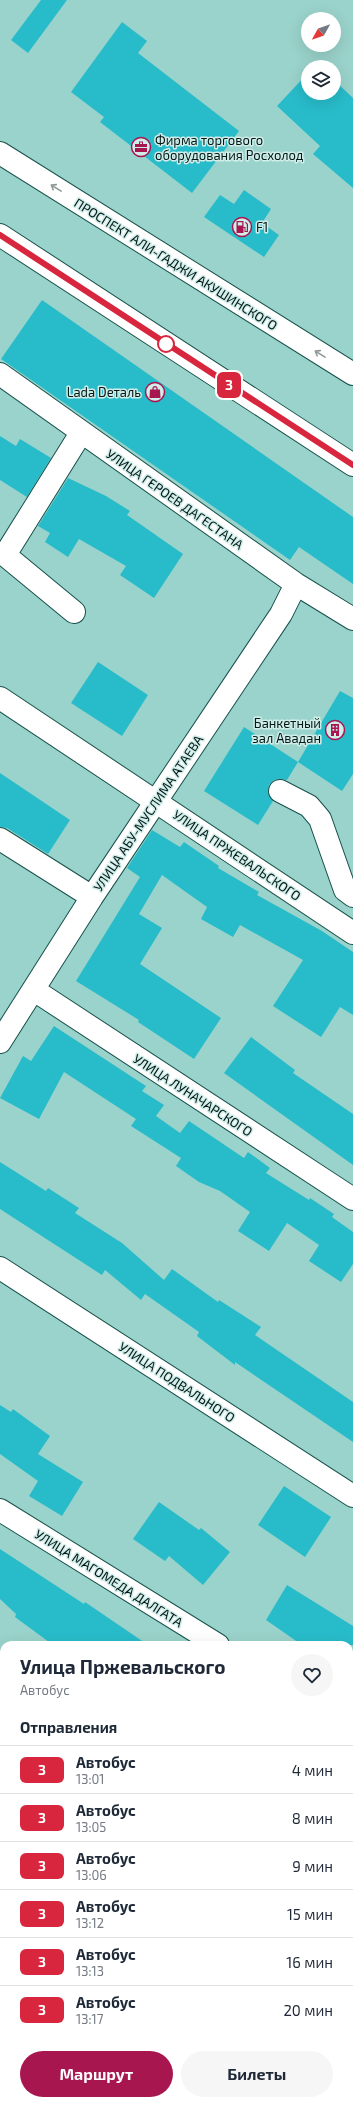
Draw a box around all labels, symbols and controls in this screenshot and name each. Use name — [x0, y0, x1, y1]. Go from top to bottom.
north arrow — [301, 12, 341, 52]
map controls — [301, 12, 341, 100]
button: layers — [301, 60, 341, 100]
place label: Фирма торгового оборудования Росхолод — [155, 132, 304, 163]
office icon: Фирма торгового оборудования Росхолод — [130, 136, 152, 158]
one-way arrow — [50, 183, 62, 191]
street label: ПРОСПЕКТ АЛИ-ГАДЖИ АКУШИНСКОГО — [71, 195, 281, 333]
fuel station icon: F1 — [231, 216, 253, 238]
place label: F1 — [256, 219, 268, 235]
unlabelled marker — [157, 335, 175, 353]
one-way arrow — [314, 349, 326, 357]
line badge: 3 — [216, 372, 242, 398]
text: 3 — [225, 376, 233, 393]
shop icon: Lada Dеталь — [144, 381, 166, 403]
place label: Lada Dеталь — [67, 384, 141, 400]
street label: УЛИЦА ГЕРОЕВ ДАГЕСТАНА — [103, 446, 247, 552]
place label: Банкетный зал Авадан — [252, 715, 321, 746]
building icon: Банкетный зал Авадан — [324, 719, 346, 741]
street label: УЛИЦА АБУ-МУСЛИМА АТАЕВА — [90, 732, 206, 894]
street label: УЛИЦА ПРЖЕВАЛЬСКОГО — [170, 806, 304, 904]
street label: УЛИЦА ЛУНАЧАРСКОГО — [130, 1050, 256, 1140]
street label: УЛИЦА ПОДВАЛЬНОГО — [116, 1338, 238, 1426]
street label: УЛИЦА МАГОМЕДА ДАЛГАТА — [32, 1526, 186, 1630]
button: heart — [291, 1654, 333, 1696]
text: Улица Пржевальского — [20, 1655, 226, 1678]
text: Автобус — [20, 1682, 70, 1698]
text: Отправления — [20, 1718, 117, 1736]
text: Автобус — [76, 1753, 136, 1771]
text: 3 — [38, 1761, 46, 1778]
text: 4 мин — [292, 1761, 333, 1779]
text: 13:01 — [76, 1771, 104, 1787]
text: Автобус — [76, 1801, 136, 1819]
text: 3 — [38, 1809, 46, 1826]
text: 8 мин — [292, 1809, 333, 1827]
text: 13:05 — [76, 1819, 106, 1835]
text: Автобус — [76, 1849, 136, 1867]
text: 3 — [38, 1857, 46, 1874]
text: 9 мин — [292, 1857, 333, 1875]
text: 13:06 — [76, 1867, 107, 1883]
text: Автобус — [76, 1897, 136, 1915]
text: 3 — [38, 1905, 46, 1922]
text: 15 мин — [287, 1905, 333, 1923]
text: 13:12 — [76, 1915, 104, 1931]
text: Автобус — [76, 1945, 136, 1963]
text: 3 — [38, 1953, 46, 1970]
text: 16 мин — [286, 1953, 333, 1971]
text: 13:13 — [76, 1963, 104, 1979]
text: Автобус — [76, 1993, 136, 2011]
text: 3 — [38, 2001, 46, 2018]
text: 20 мин — [283, 2001, 333, 2019]
text: 13:17 — [76, 2011, 103, 2027]
button: Маршрут — [20, 2051, 173, 2097]
button: Билеты — [181, 2051, 333, 2097]

